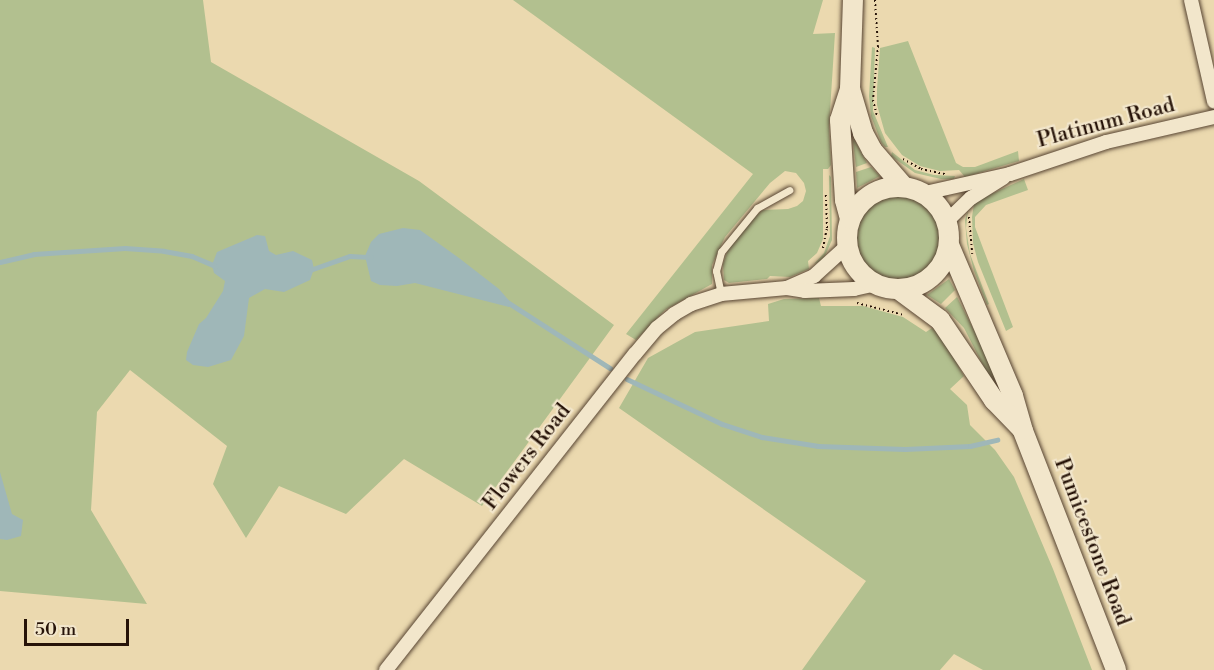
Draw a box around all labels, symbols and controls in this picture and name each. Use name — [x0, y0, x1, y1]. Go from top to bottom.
street label: Platinum Road — [1034, 93, 1178, 153]
street label: Flowers Road — [478, 399, 576, 515]
street label: Pumicestone Road — [1048, 455, 1136, 629]
scale bar — [27, 607, 132, 645]
text: 50 m — [35, 618, 76, 641]

